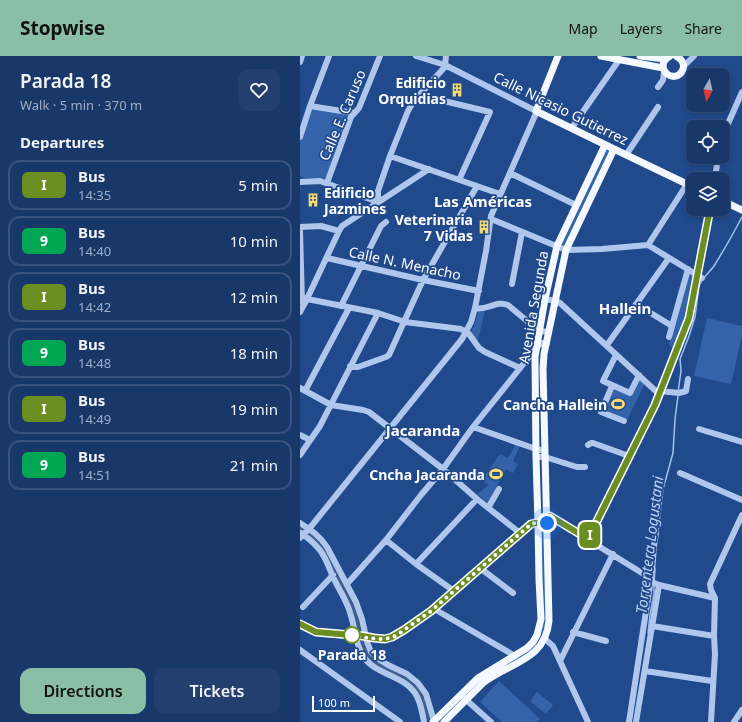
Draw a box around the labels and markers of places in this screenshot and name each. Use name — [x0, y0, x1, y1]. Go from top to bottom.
place label: Edificio Orquidias — [378, 73, 446, 108]
building icon: Edificio Orquidias — [449, 82, 465, 98]
place label: Edificio Jazmines — [322, 183, 386, 218]
building icon: Edificio Jazmines — [305, 192, 321, 208]
place label: Veterinaria 7 Vidas — [395, 210, 473, 245]
building icon: Veterinaria 7 Vidas — [476, 219, 492, 235]
place label: Cancha Hallein — [503, 395, 607, 414]
sports icon: Cancha Hallein — [610, 396, 626, 412]
place label: Cncha Jacaranda — [369, 465, 485, 484]
sports icon: Cncha Jacaranda — [488, 466, 504, 482]
marker: Parada 18 — [343, 626, 361, 644]
place label: Parada 18 — [318, 645, 386, 664]

